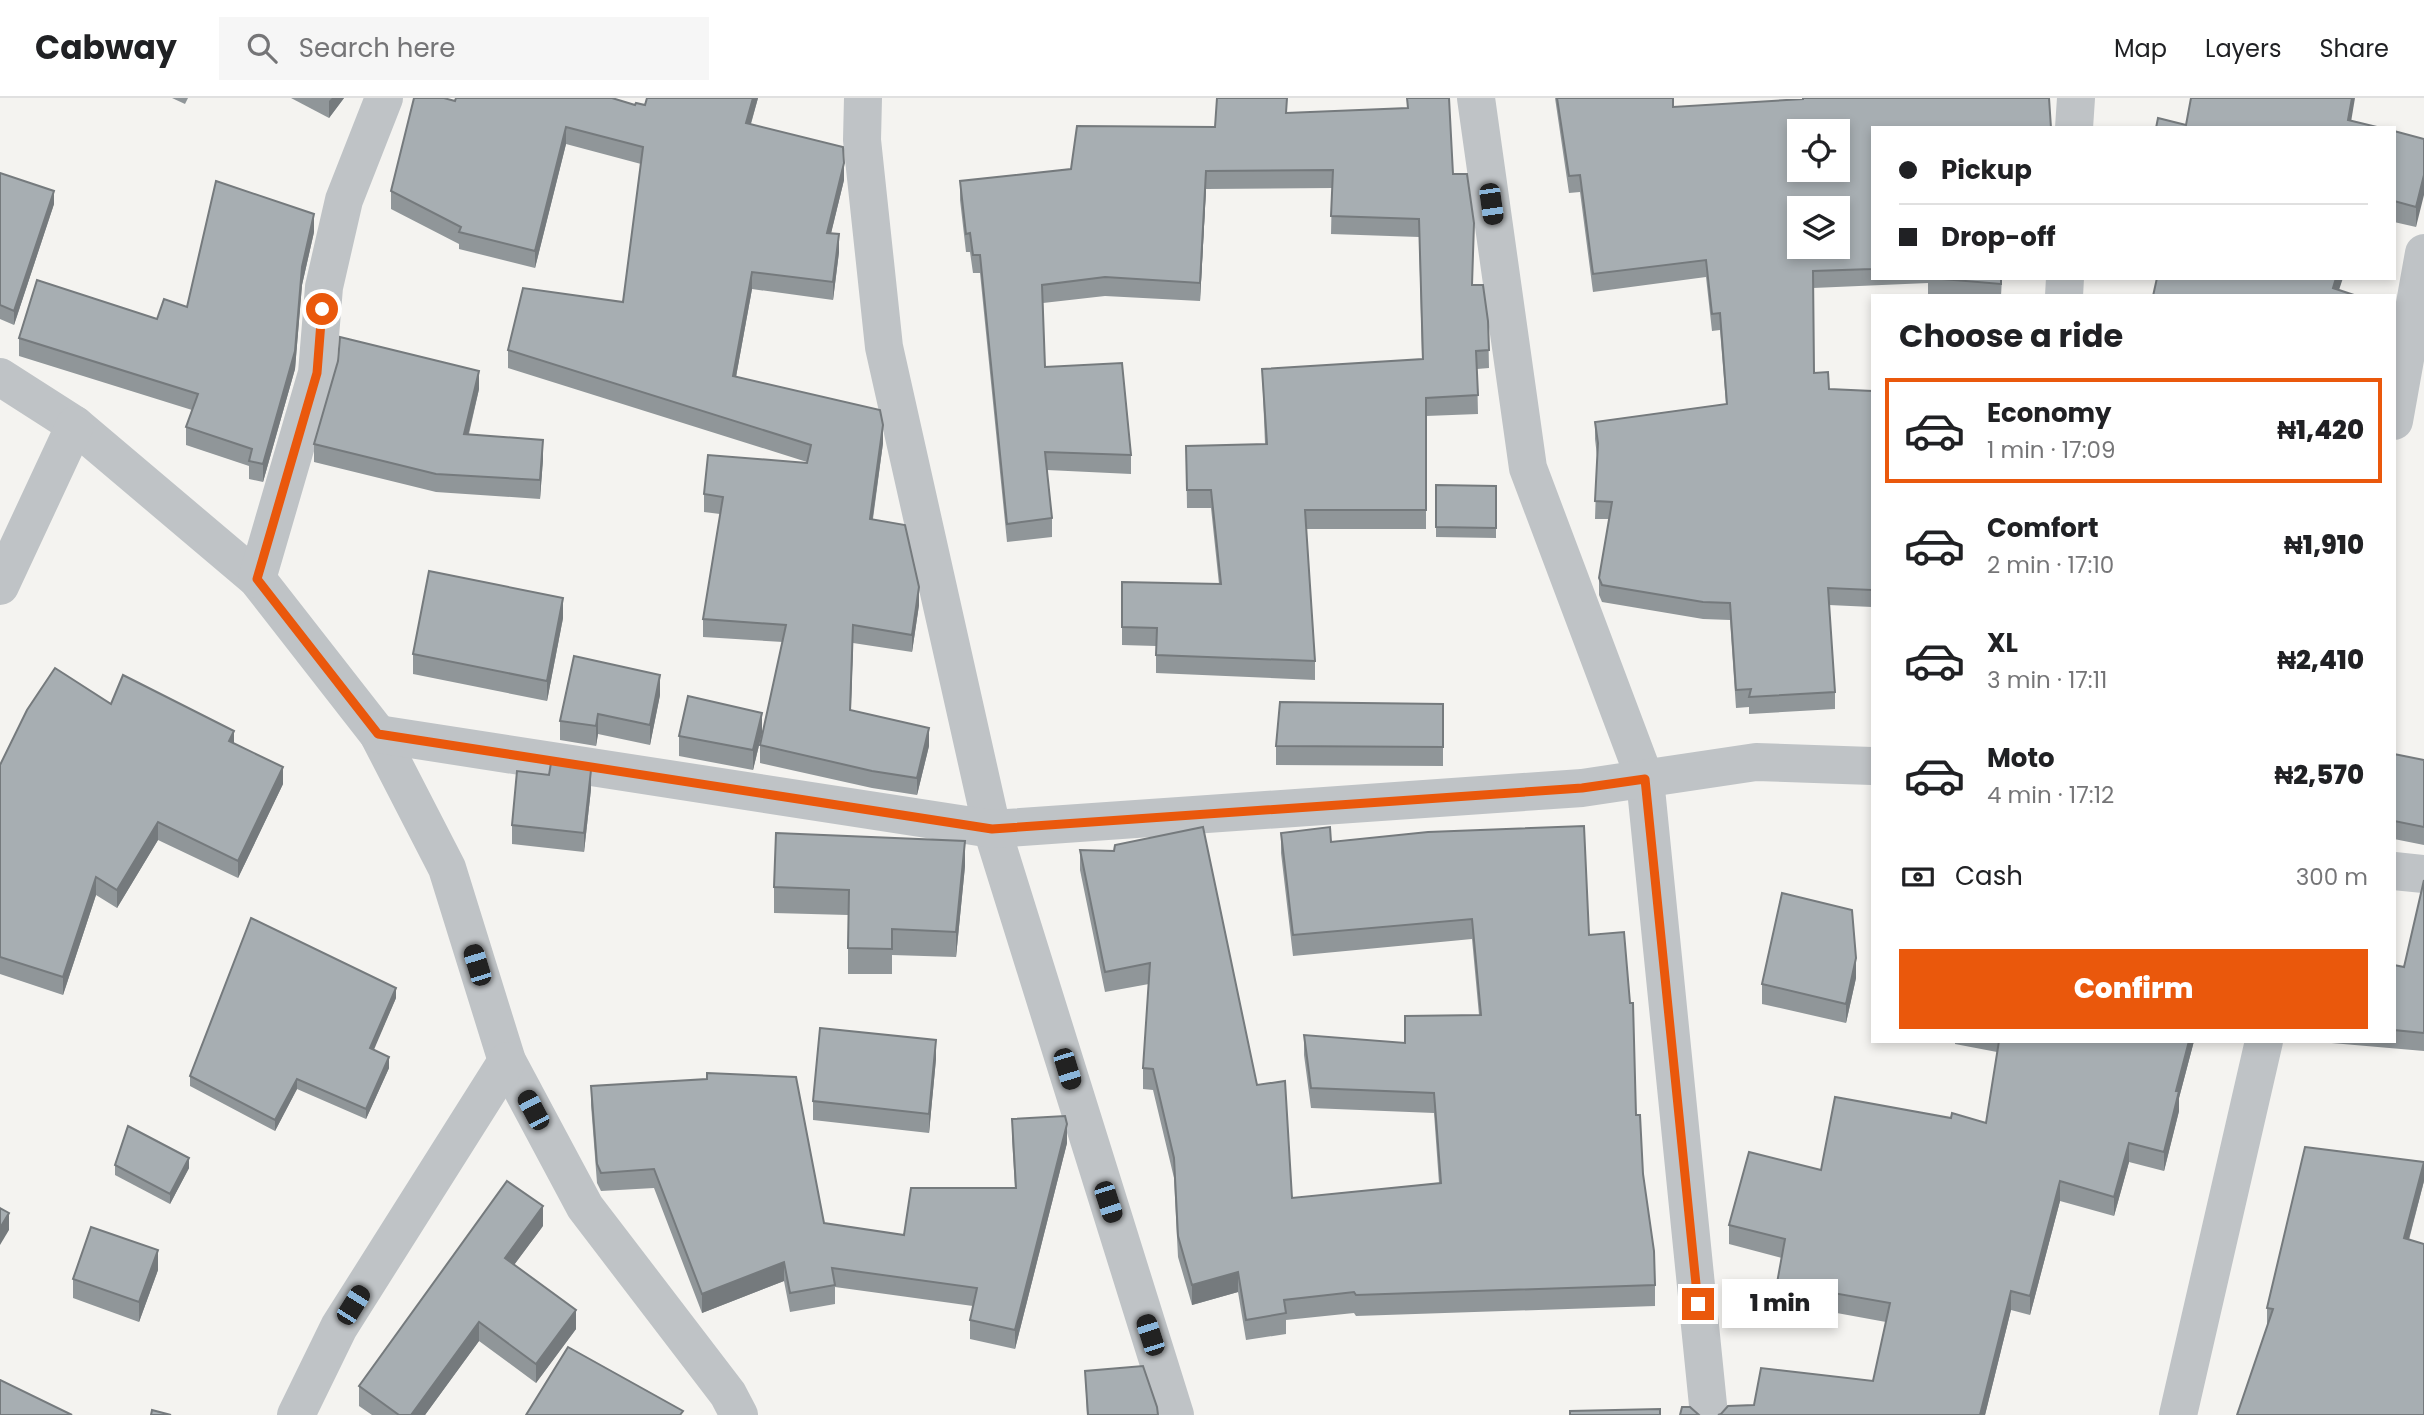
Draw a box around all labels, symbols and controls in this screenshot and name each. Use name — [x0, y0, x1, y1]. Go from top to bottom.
search box — [219, 17, 709, 80]
text: Cabway — [35, 24, 177, 71]
icon: search — [243, 29, 281, 67]
text: Search here — [299, 30, 455, 66]
text: Map — [2114, 32, 2167, 65]
text: Layers — [2205, 32, 2281, 65]
text: Share — [2319, 32, 2389, 65]
map controls — [1787, 119, 1850, 259]
button: locate — [1787, 119, 1850, 182]
text: Pickup — [1941, 152, 2032, 188]
car — [1478, 182, 1505, 226]
button: layers — [1787, 196, 1850, 259]
text: Drop-off — [1941, 219, 2056, 255]
route start — [306, 293, 338, 325]
text: Choose a ride — [1899, 313, 2123, 358]
text: Economy — [1987, 395, 2111, 431]
icon: car — [1903, 399, 1966, 462]
text: ₦1,420 — [2277, 412, 2364, 448]
text: 1 min · 17:09 — [1987, 434, 2115, 466]
text: Comfort — [1987, 510, 2099, 546]
icon: car — [1903, 514, 1966, 577]
text: ₦1,910 — [2284, 527, 2364, 563]
text: 2 min · 17:10 — [1987, 549, 2114, 581]
text: XL — [1987, 625, 2018, 661]
icon: car — [1903, 629, 1966, 692]
text: ₦2,410 — [2277, 642, 2364, 678]
text: 3 min · 17:11 — [1987, 664, 2107, 696]
text: Moto — [1987, 740, 2055, 776]
icon: car — [1903, 744, 1966, 807]
text: ₦2,570 — [2275, 757, 2364, 793]
text: 4 min · 17:12 — [1987, 779, 2114, 811]
icon: cash — [1899, 858, 1937, 896]
text: Cash — [1955, 858, 2023, 894]
text: 300 m — [2296, 861, 2368, 893]
car — [461, 942, 494, 988]
button: Confirm — [1899, 949, 2368, 1029]
car — [1051, 1046, 1084, 1092]
car — [514, 1087, 553, 1133]
car — [1092, 1179, 1125, 1225]
callout: 1 min — [1722, 1280, 1838, 1328]
car — [333, 1282, 374, 1328]
text: 1 min — [1750, 1287, 1810, 1319]
route end — [1682, 1288, 1714, 1320]
car — [1134, 1312, 1167, 1358]

